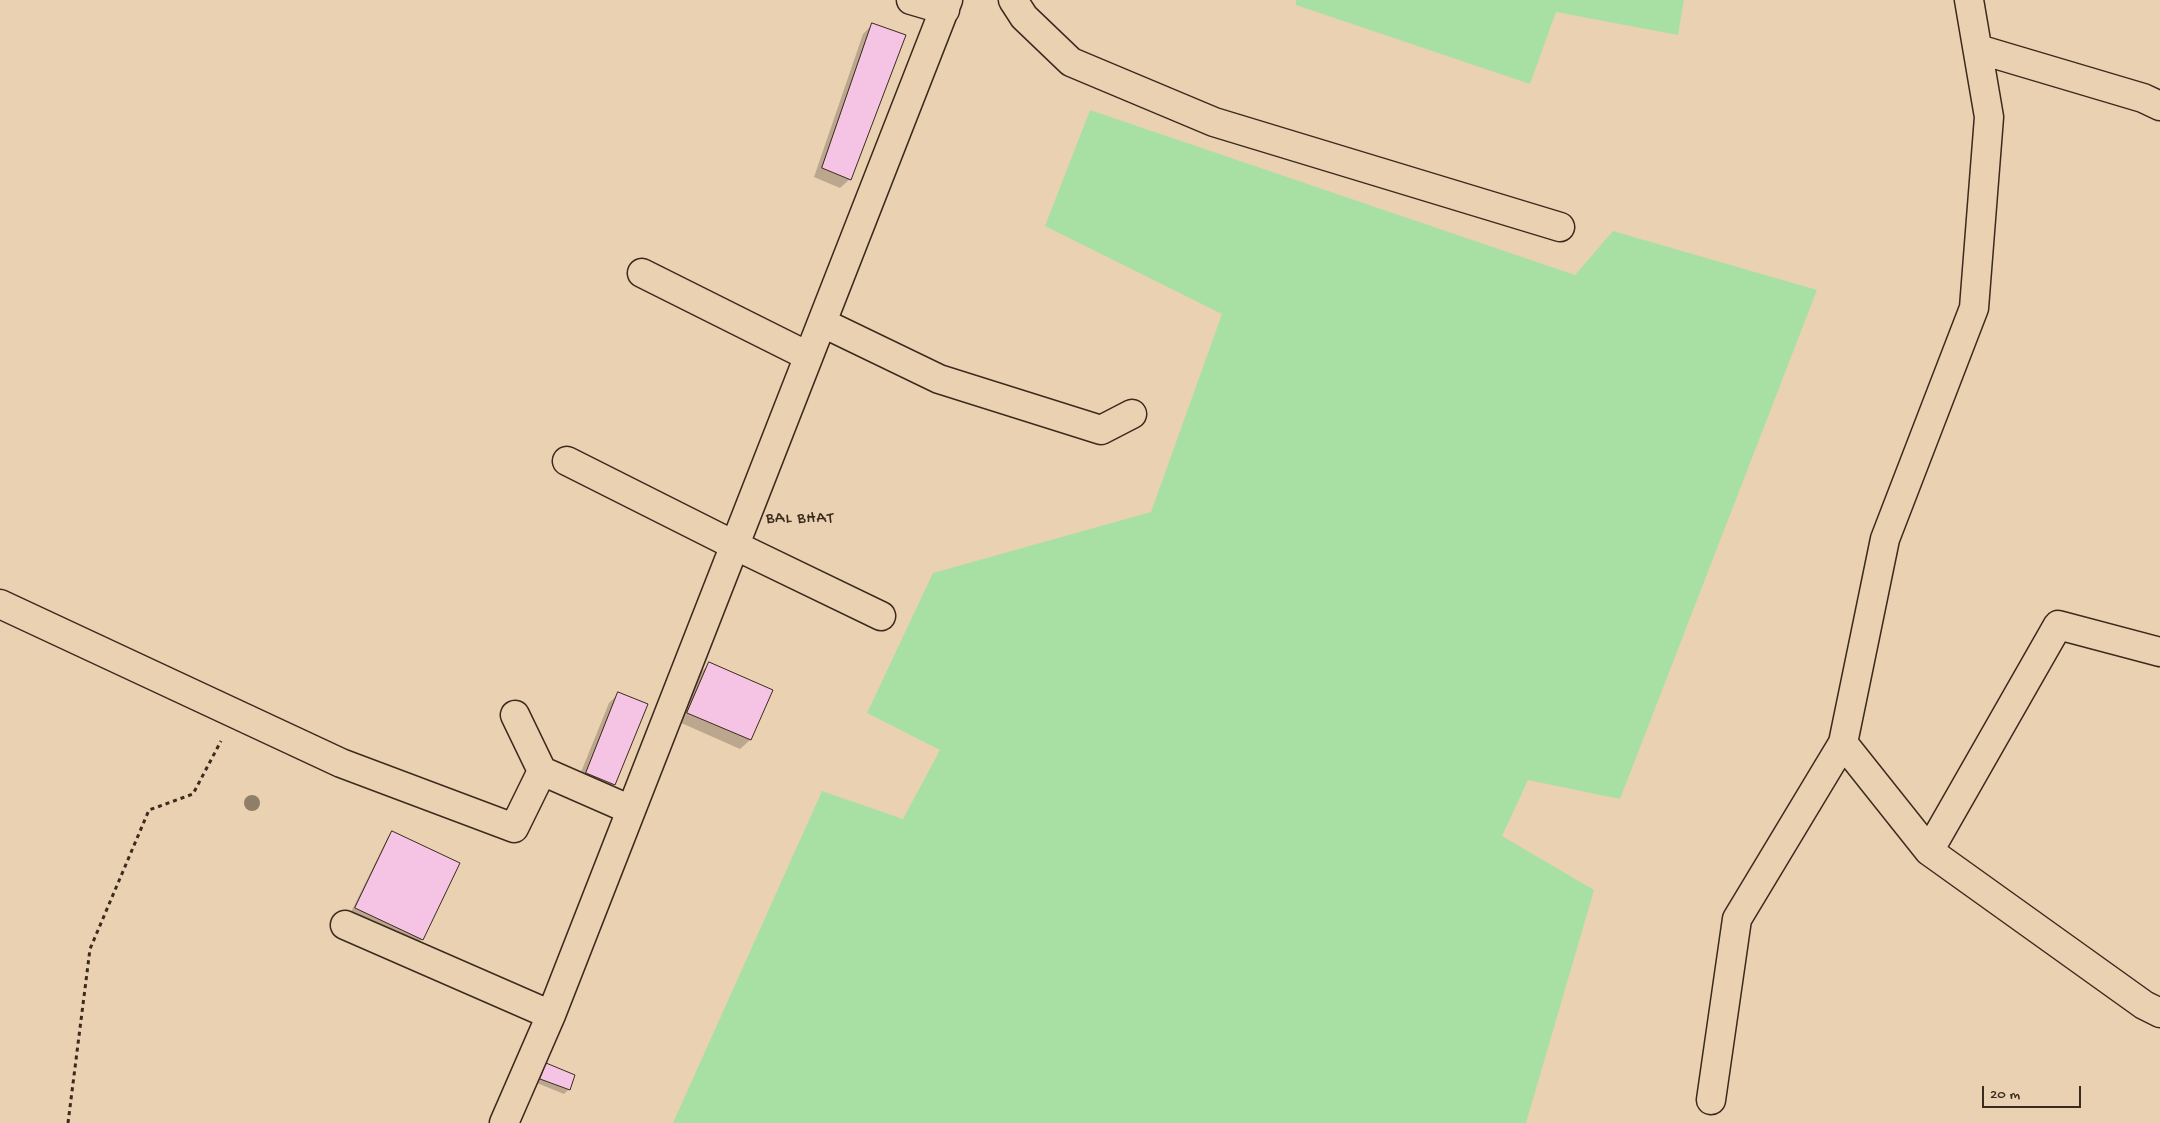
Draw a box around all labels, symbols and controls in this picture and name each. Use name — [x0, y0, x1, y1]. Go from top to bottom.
district label: BAL BHAT — [765, 510, 835, 530]
scale bar — [1985, 1076, 2084, 1108]
text: 20 m — [1990, 1086, 2020, 1104]

